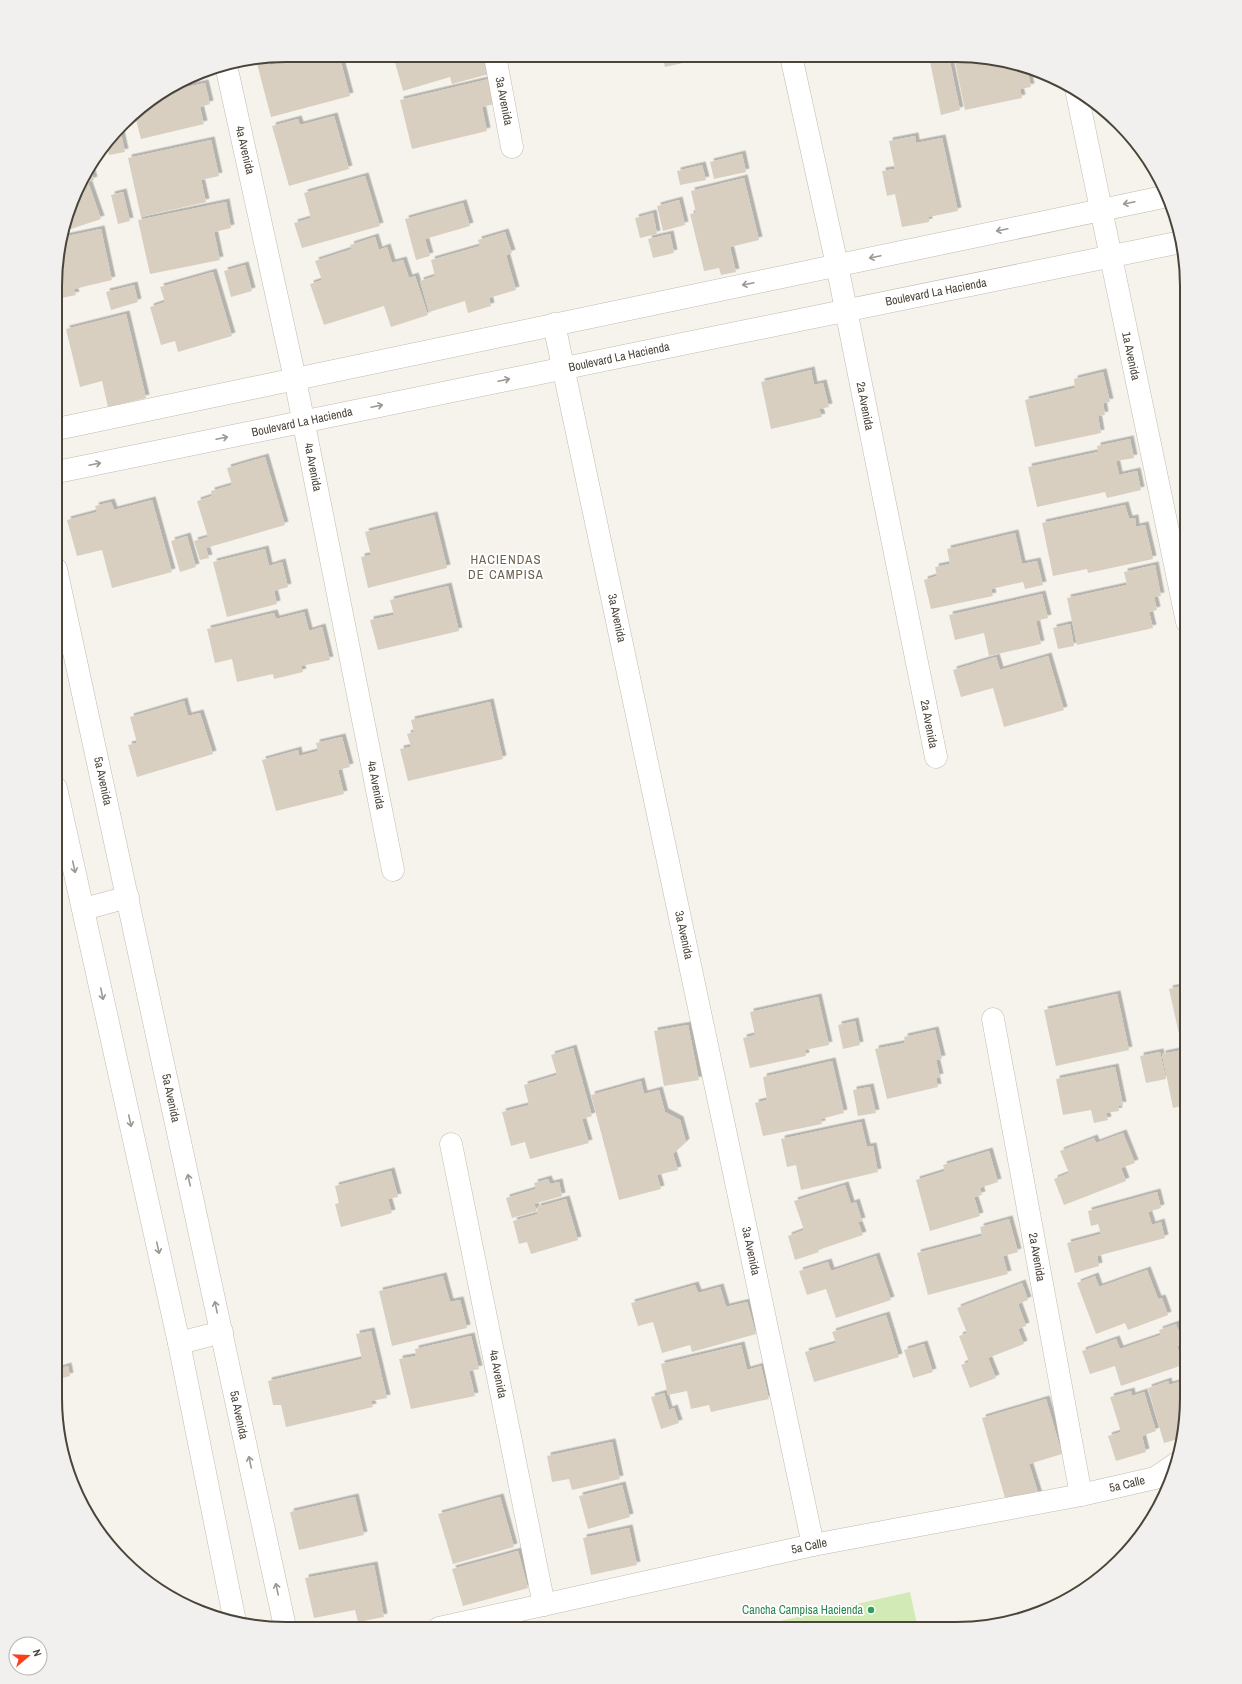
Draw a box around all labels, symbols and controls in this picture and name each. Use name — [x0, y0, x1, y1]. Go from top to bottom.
street label: 3a Avenida — [491, 75, 517, 127]
street label: 4a Avenida — [232, 124, 258, 176]
one-way arrow — [1123, 200, 1136, 208]
one-way arrow — [996, 227, 1009, 235]
one-way arrow — [869, 253, 882, 261]
street label: Boulevard La Hacienda — [884, 274, 989, 310]
one-way arrow — [742, 280, 755, 288]
street label: 1a Avenida — [1118, 330, 1144, 382]
street label: Boulevard La Hacienda — [567, 338, 671, 376]
one-way arrow — [497, 376, 510, 384]
street label: 2a Avenida — [852, 380, 878, 432]
one-way arrow — [370, 402, 383, 410]
street label: Boulevard La Hacienda — [250, 403, 354, 441]
one-way arrow — [215, 434, 228, 442]
street label: 4a Avenida — [300, 441, 326, 493]
one-way arrow — [88, 460, 101, 468]
district label: HACIENDAS DE CAMPISA — [468, 551, 544, 583]
street label: 3a Avenida — [604, 592, 630, 644]
street label: 2a Avenida — [916, 698, 942, 750]
street label: 5a Avenida — [90, 755, 116, 807]
street label: 4a Avenida — [363, 759, 389, 811]
one-way arrow — [71, 861, 79, 874]
street label: 3a Avenida — [671, 909, 697, 961]
one-way arrow — [99, 987, 107, 1000]
street label: 5a Avenida — [158, 1072, 184, 1124]
one-way arrow — [127, 1114, 135, 1127]
one-way arrow — [184, 1174, 192, 1187]
street label: 3a Avenida — [738, 1225, 764, 1277]
street label: 2a Avenida — [1025, 1231, 1049, 1283]
one-way arrow — [155, 1241, 163, 1254]
one-way arrow — [212, 1301, 220, 1314]
street label: 4a Avenida — [485, 1348, 511, 1400]
street label: 5a Avenida — [226, 1389, 252, 1441]
one-way arrow — [245, 1456, 253, 1469]
street label: 5a Calle — [1108, 1472, 1146, 1496]
street label: 5a Calle — [790, 1534, 828, 1558]
one-way arrow — [272, 1583, 280, 1596]
place label: Cancha Campisa Hacienda — [742, 1602, 864, 1618]
marker: Cancha Campisa Hacienda — [866, 1605, 876, 1615]
north arrow — [8, 1636, 48, 1676]
text: N — [30, 1647, 45, 1658]

